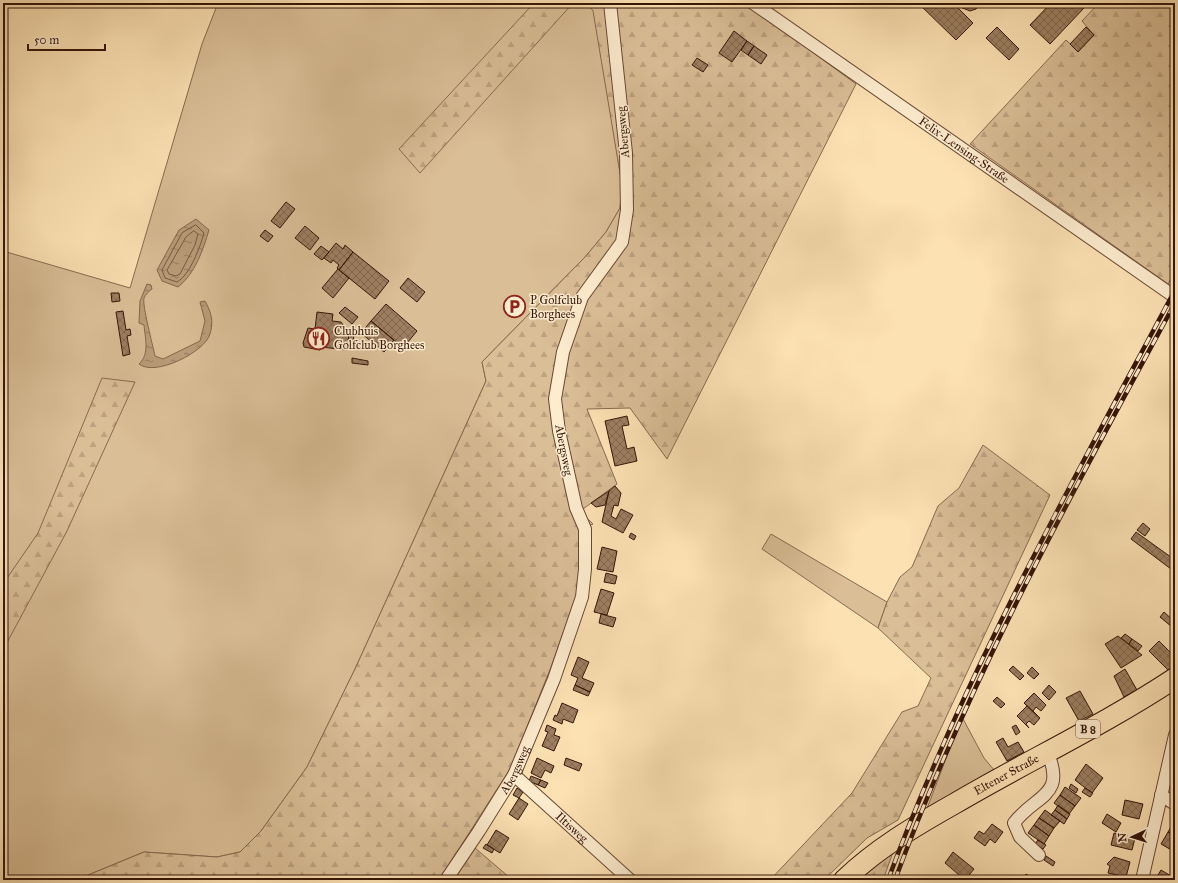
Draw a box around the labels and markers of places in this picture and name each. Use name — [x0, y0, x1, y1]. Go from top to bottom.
place label: P Golfclub Borghees — [530, 293, 582, 322]
parking icon: P Golfclub Borghees — [501, 294, 527, 320]
place label: Clubhuis Golfclub Borghees — [334, 324, 424, 353]
restaurant icon: Clubhuis Golfclub Borghees — [306, 325, 332, 351]

